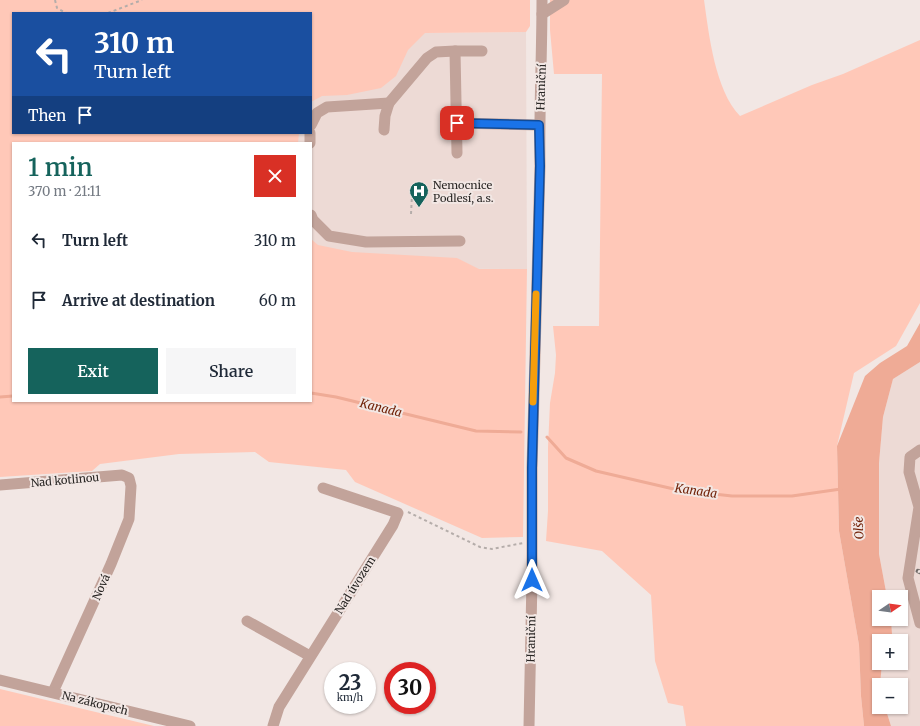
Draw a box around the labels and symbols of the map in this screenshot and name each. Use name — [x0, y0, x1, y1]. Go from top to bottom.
street label: Hraniční — [533, 63, 549, 111]
pin — [440, 106, 474, 140]
place label: Nemocnice Podlesí, a.s. — [433, 178, 494, 205]
hospital icon: Nemocnice Podlesí, a.s. — [408, 180, 430, 208]
water label: Kanada — [358, 395, 404, 420]
street label: Nad kotlinou — [30, 470, 100, 490]
water label: Kanada — [673, 480, 718, 501]
water label: Olše — [851, 516, 866, 540]
street label: Nad úvozem — [332, 554, 378, 616]
position arrow — [511, 559, 553, 601]
street label: Nová — [89, 572, 113, 602]
north arrow — [872, 590, 908, 626]
street label: Hraniční — [524, 615, 538, 662]
speed limit sign: 30 — [384, 662, 436, 714]
street label: Na zákopech — [60, 688, 130, 718]

